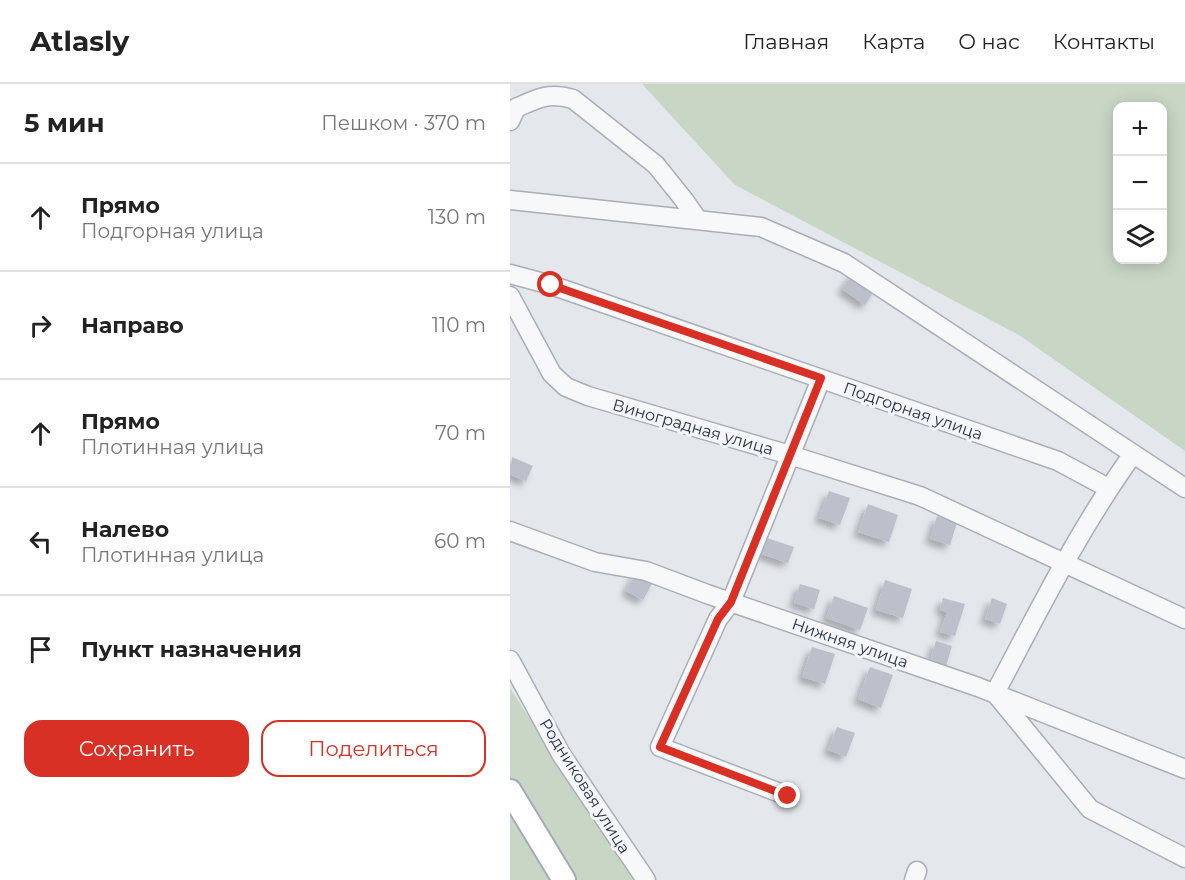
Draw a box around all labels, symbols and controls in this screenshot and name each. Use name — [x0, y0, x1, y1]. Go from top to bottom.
text: Atlasly — [30, 24, 129, 58]
text: Главная — [743, 29, 829, 54]
text: Карта — [862, 29, 925, 54]
text: О нас — [958, 29, 1020, 54]
text: Контакты — [1053, 29, 1155, 54]
map controls — [1113, 102, 1167, 264]
button: + — [1113, 102, 1167, 156]
text: 5 мин — [24, 107, 105, 139]
text: Пешком · 370 m — [321, 111, 486, 135]
button: − — [1113, 156, 1167, 210]
text: Прямо — [81, 192, 160, 219]
icon: ahead — [24, 201, 57, 234]
text: 130 m — [428, 205, 486, 229]
button: layers — [1113, 210, 1167, 264]
text: Подгорная улица — [81, 219, 264, 243]
route start — [537, 271, 563, 297]
icon: right — [24, 309, 57, 342]
text: Направо — [81, 312, 184, 339]
text: 110 m — [432, 313, 486, 337]
street label: Подгорная улица — [841, 378, 985, 444]
street label: Виноградная улица — [610, 395, 776, 459]
text: Прямо — [81, 408, 160, 435]
icon: ahead — [24, 417, 57, 450]
text: 70 m — [435, 421, 486, 445]
text: Плотинная улица — [81, 435, 264, 459]
text: Налево — [81, 516, 169, 543]
icon: left — [24, 525, 57, 558]
text: 60 m — [434, 529, 486, 553]
text: Плотинная улица — [81, 543, 264, 567]
street label: Нижняя улица — [789, 614, 911, 672]
icon: arrive — [24, 633, 57, 666]
text: Пункт назначения — [81, 636, 302, 663]
street label: Родниковая улица — [536, 715, 634, 857]
button: Сохранить — [24, 720, 249, 777]
button: Поделиться — [261, 720, 486, 777]
route end — [774, 782, 800, 808]

